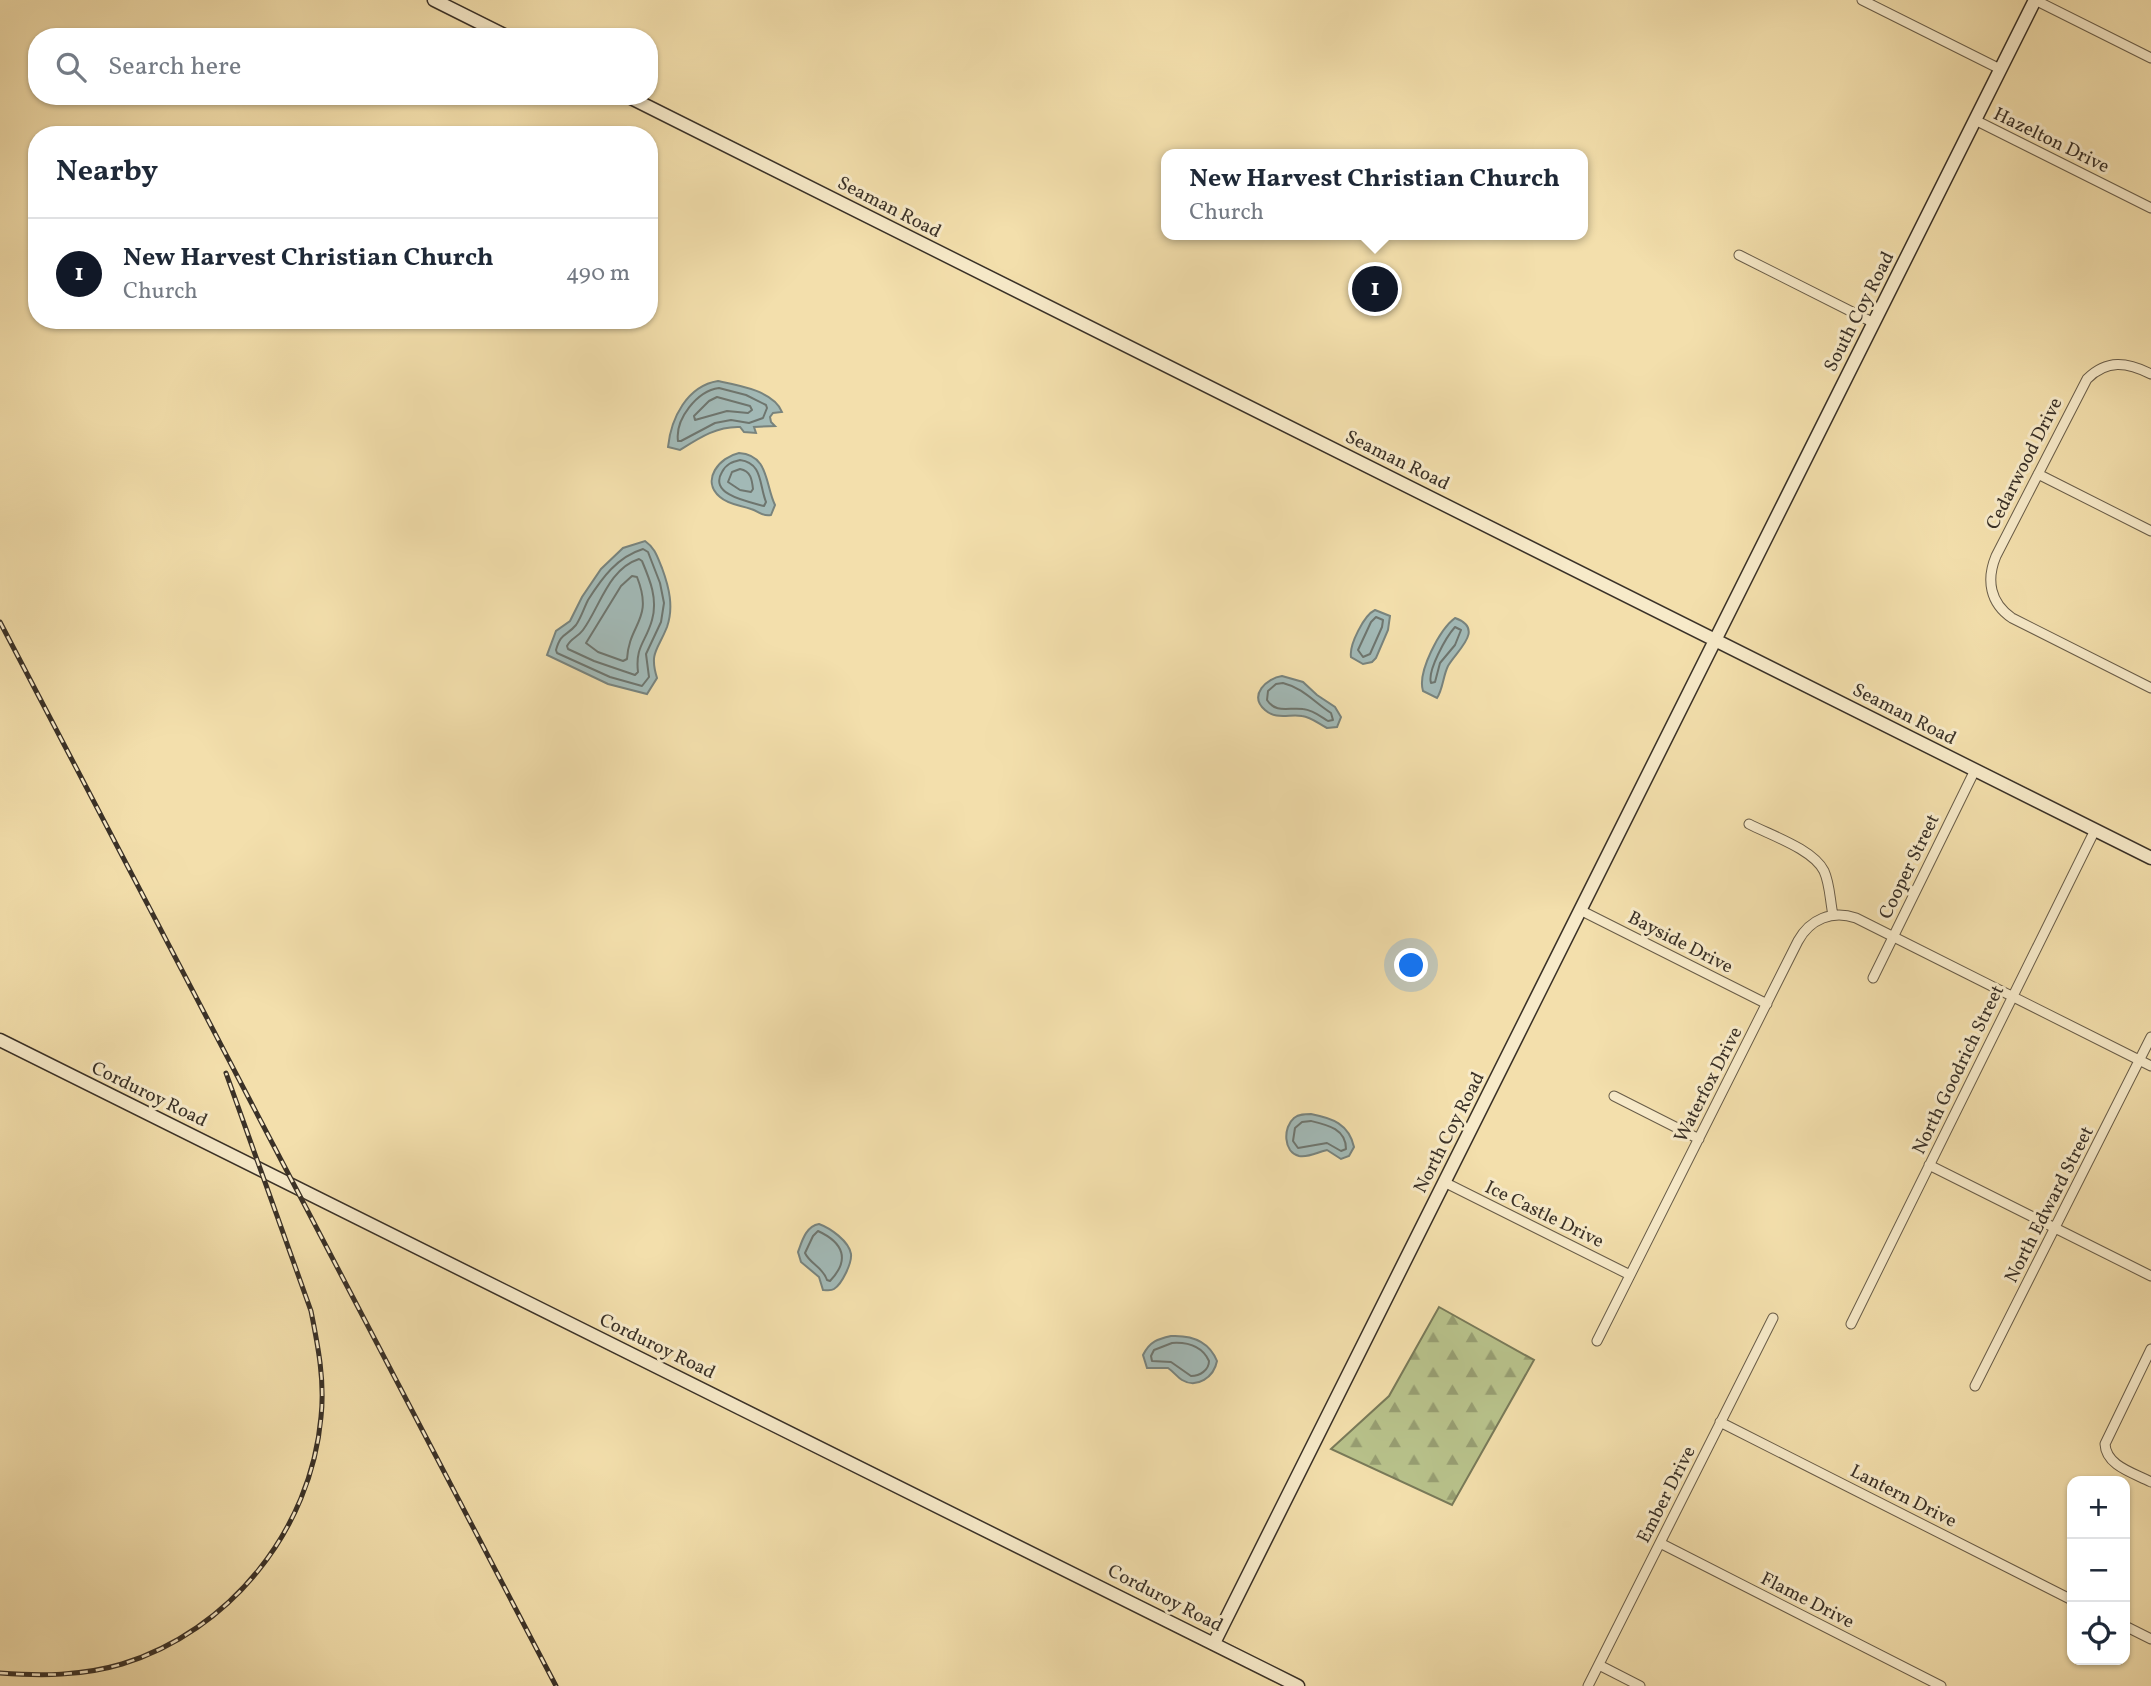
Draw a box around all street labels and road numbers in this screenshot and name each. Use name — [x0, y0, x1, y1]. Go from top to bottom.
street label: Hazelton Drive — [1989, 101, 2113, 180]
street label: Seaman Road — [833, 170, 945, 245]
street label: South Coy Road — [1818, 247, 1901, 377]
street label: Cedarwood Drive — [1980, 393, 2069, 534]
street label: Seaman Road — [1341, 424, 1454, 497]
street label: Seaman Road — [1848, 677, 1960, 752]
street label: Cooper Street — [1873, 810, 1947, 924]
street label: Bayside Drive — [1623, 905, 1737, 980]
street label: North Goodrich Street — [1906, 981, 2011, 1159]
street label: Waterfox Drive — [1668, 1023, 1749, 1147]
street label: Corduroy Road — [87, 1055, 212, 1134]
street label: North Coy Road — [1408, 1068, 1491, 1198]
street label: North Edward Street — [1999, 1122, 2101, 1288]
street label: Ice Castle Drive — [1480, 1175, 1608, 1255]
street label: Corduroy Road — [595, 1307, 720, 1386]
street label: Ember Drive — [1631, 1442, 1702, 1548]
street label: Lantern Drive — [1845, 1459, 1961, 1535]
street label: Corduroy Road — [1103, 1559, 1227, 1639]
street label: Flame Drive — [1756, 1566, 1858, 1635]

